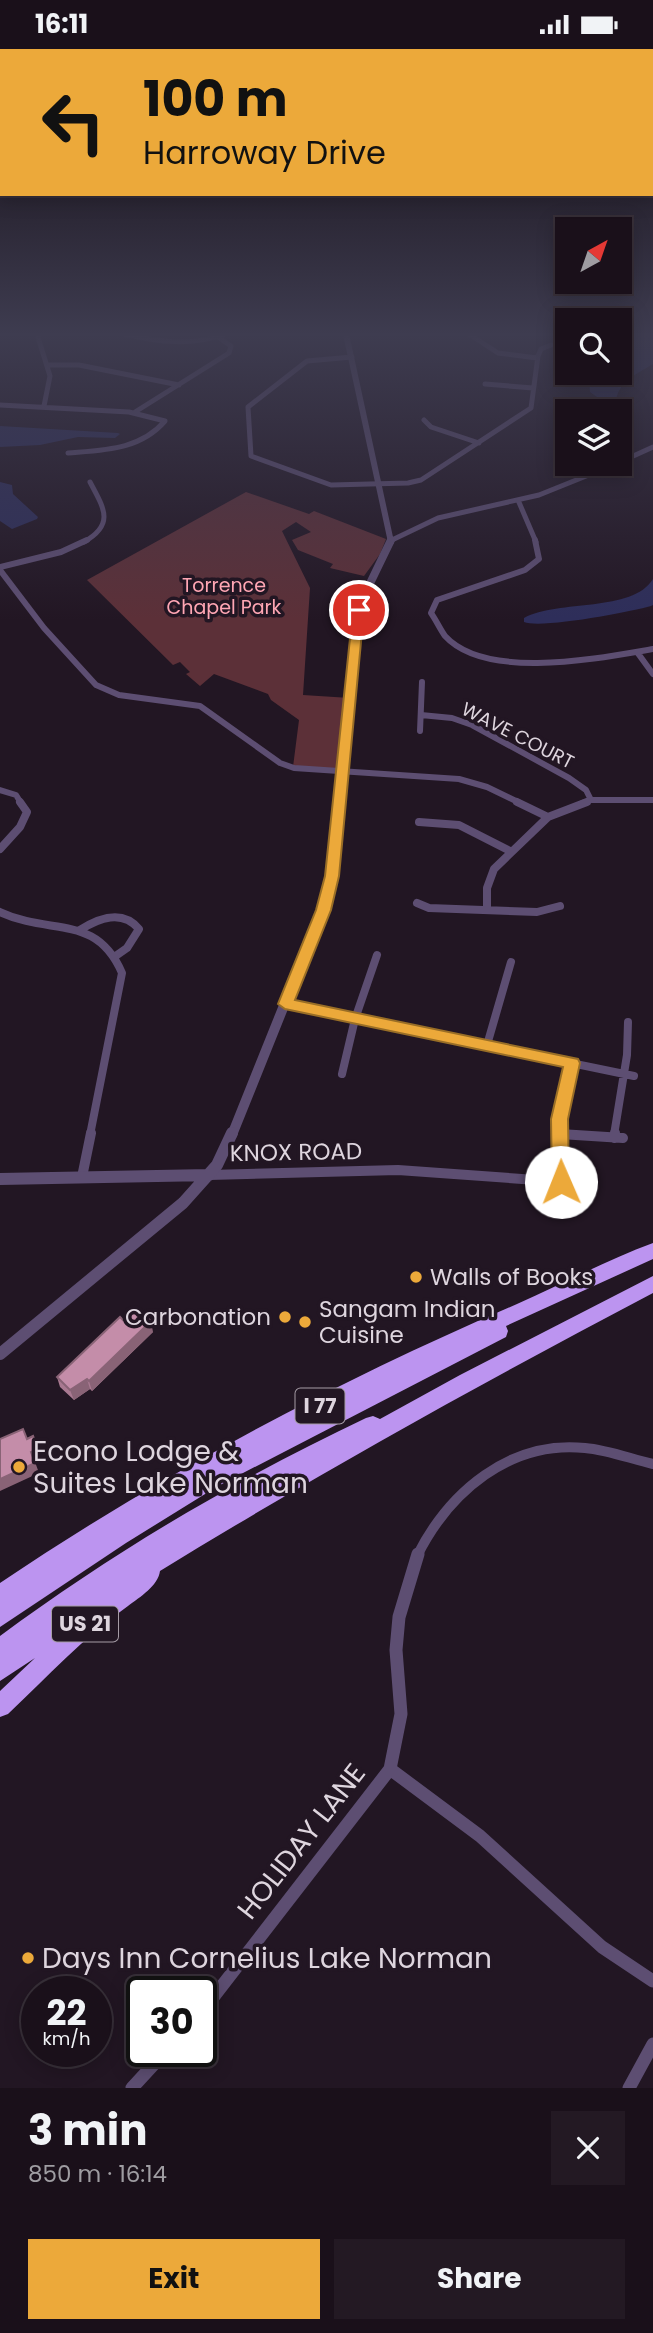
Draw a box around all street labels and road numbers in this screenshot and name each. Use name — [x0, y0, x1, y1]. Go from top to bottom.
street label: WAVE COURT — [457, 695, 579, 775]
street label: KNOX ROAD — [230, 1135, 362, 1169]
road number: I 77 — [296, 1389, 344, 1423]
road number: US 21 — [52, 1607, 118, 1641]
street label: HOLIDAY LANE — [228, 1755, 375, 1927]

